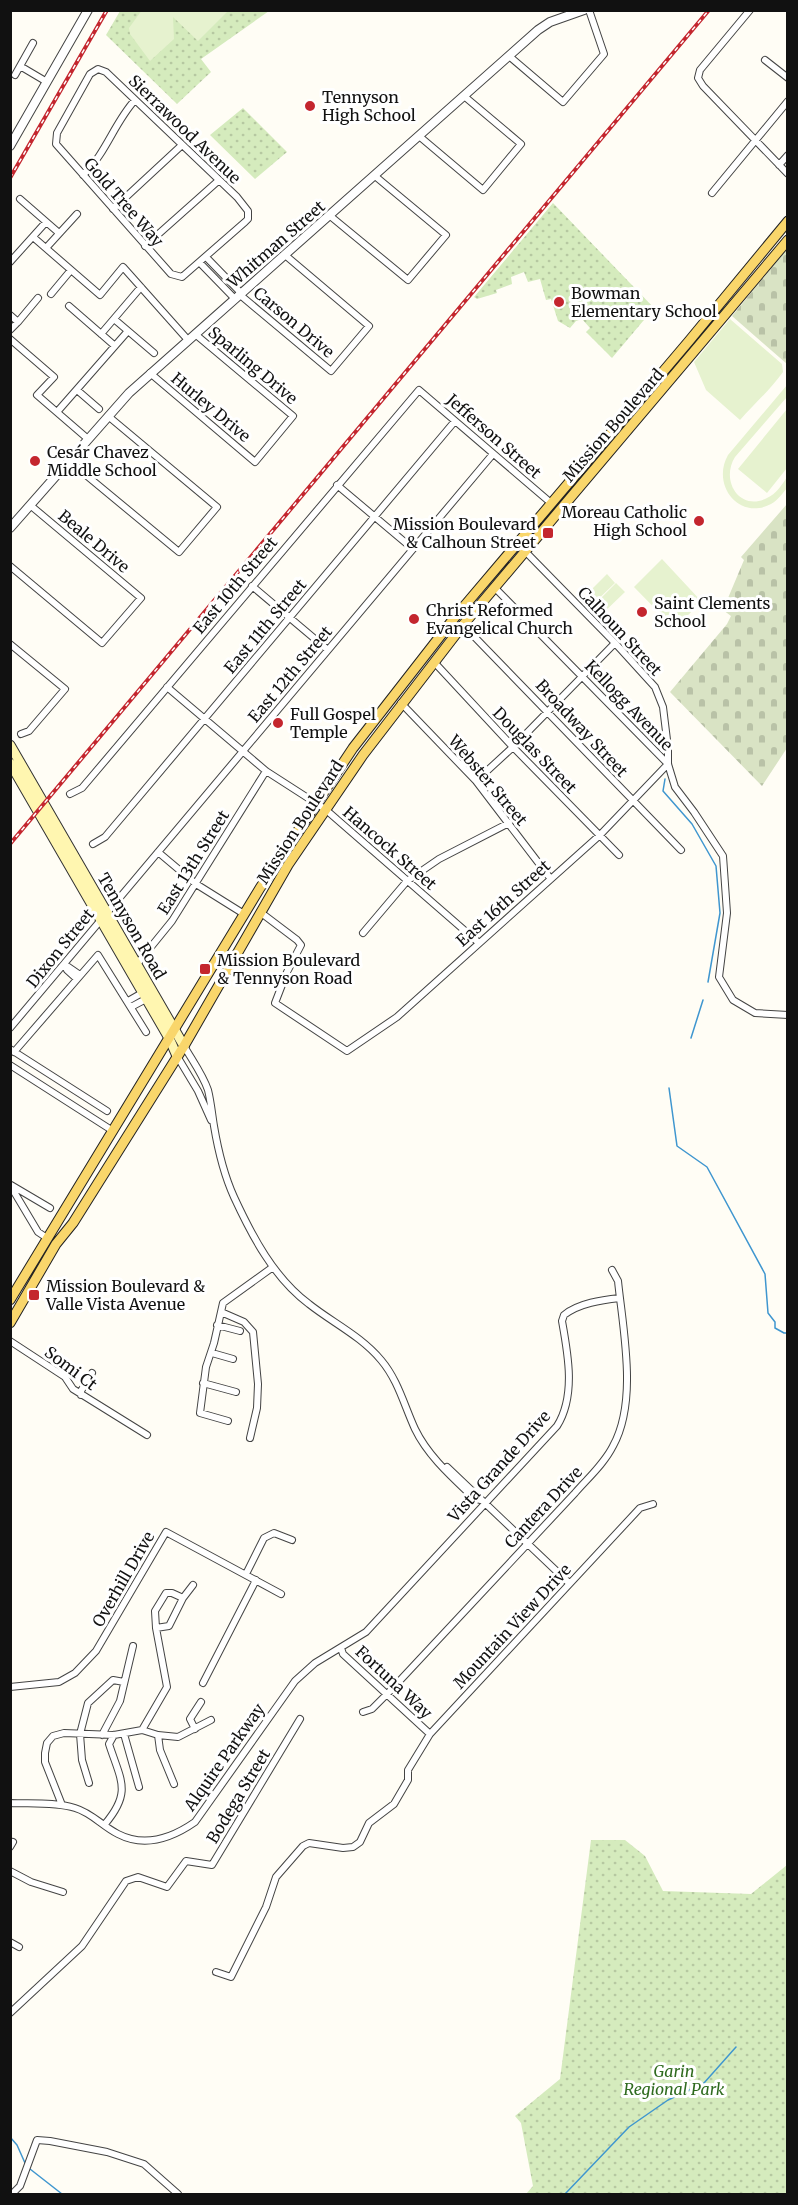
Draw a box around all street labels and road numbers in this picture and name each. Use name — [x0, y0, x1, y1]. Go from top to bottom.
street label: Sierrawood Avenue — [125, 70, 245, 188]
street label: Gold Tree Way — [80, 154, 168, 251]
street label: Whitman Street — [222, 196, 329, 292]
street label: Carson Drive — [250, 282, 338, 362]
street label: Sparling Drive — [204, 322, 302, 408]
street label: Mission Boulevard — [559, 364, 668, 486]
street label: Hurley Drive — [167, 368, 255, 446]
street label: Jefferson Street — [442, 389, 546, 483]
street label: Beale Drive — [54, 505, 134, 577]
street label: East 10th Street — [189, 532, 282, 638]
street label: East 11th Street — [220, 574, 311, 677]
street label: Calhoun Street — [574, 582, 667, 680]
street label: East 12th Street — [244, 621, 337, 726]
street label: Kellogg Avenue — [581, 656, 677, 754]
street label: Broadway Street — [532, 675, 633, 781]
street label: Douglas Street — [489, 703, 582, 798]
street label: Webster Street — [444, 730, 532, 830]
street label: Mission Boulevard — [253, 756, 348, 887]
street label: Hancock Street — [339, 802, 441, 894]
street label: East 13th Street — [153, 805, 233, 918]
street label: East 16th Street — [452, 855, 555, 950]
street label: Tennyson Road — [93, 869, 171, 983]
street label: Dixon Street — [22, 904, 98, 992]
street label: Somi Ct — [41, 1342, 102, 1395]
street label: Vista Grande Drive — [443, 1406, 554, 1527]
street label: Cantera Drive — [500, 1462, 586, 1552]
street label: Overhill Drive — [88, 1528, 158, 1630]
street label: Mountain View Drive — [449, 1560, 575, 1692]
street label: Fortuna Way — [351, 1641, 437, 1723]
street label: Alquire Parkway — [179, 1699, 269, 1815]
street label: Bodega Street — [202, 1744, 274, 1847]

